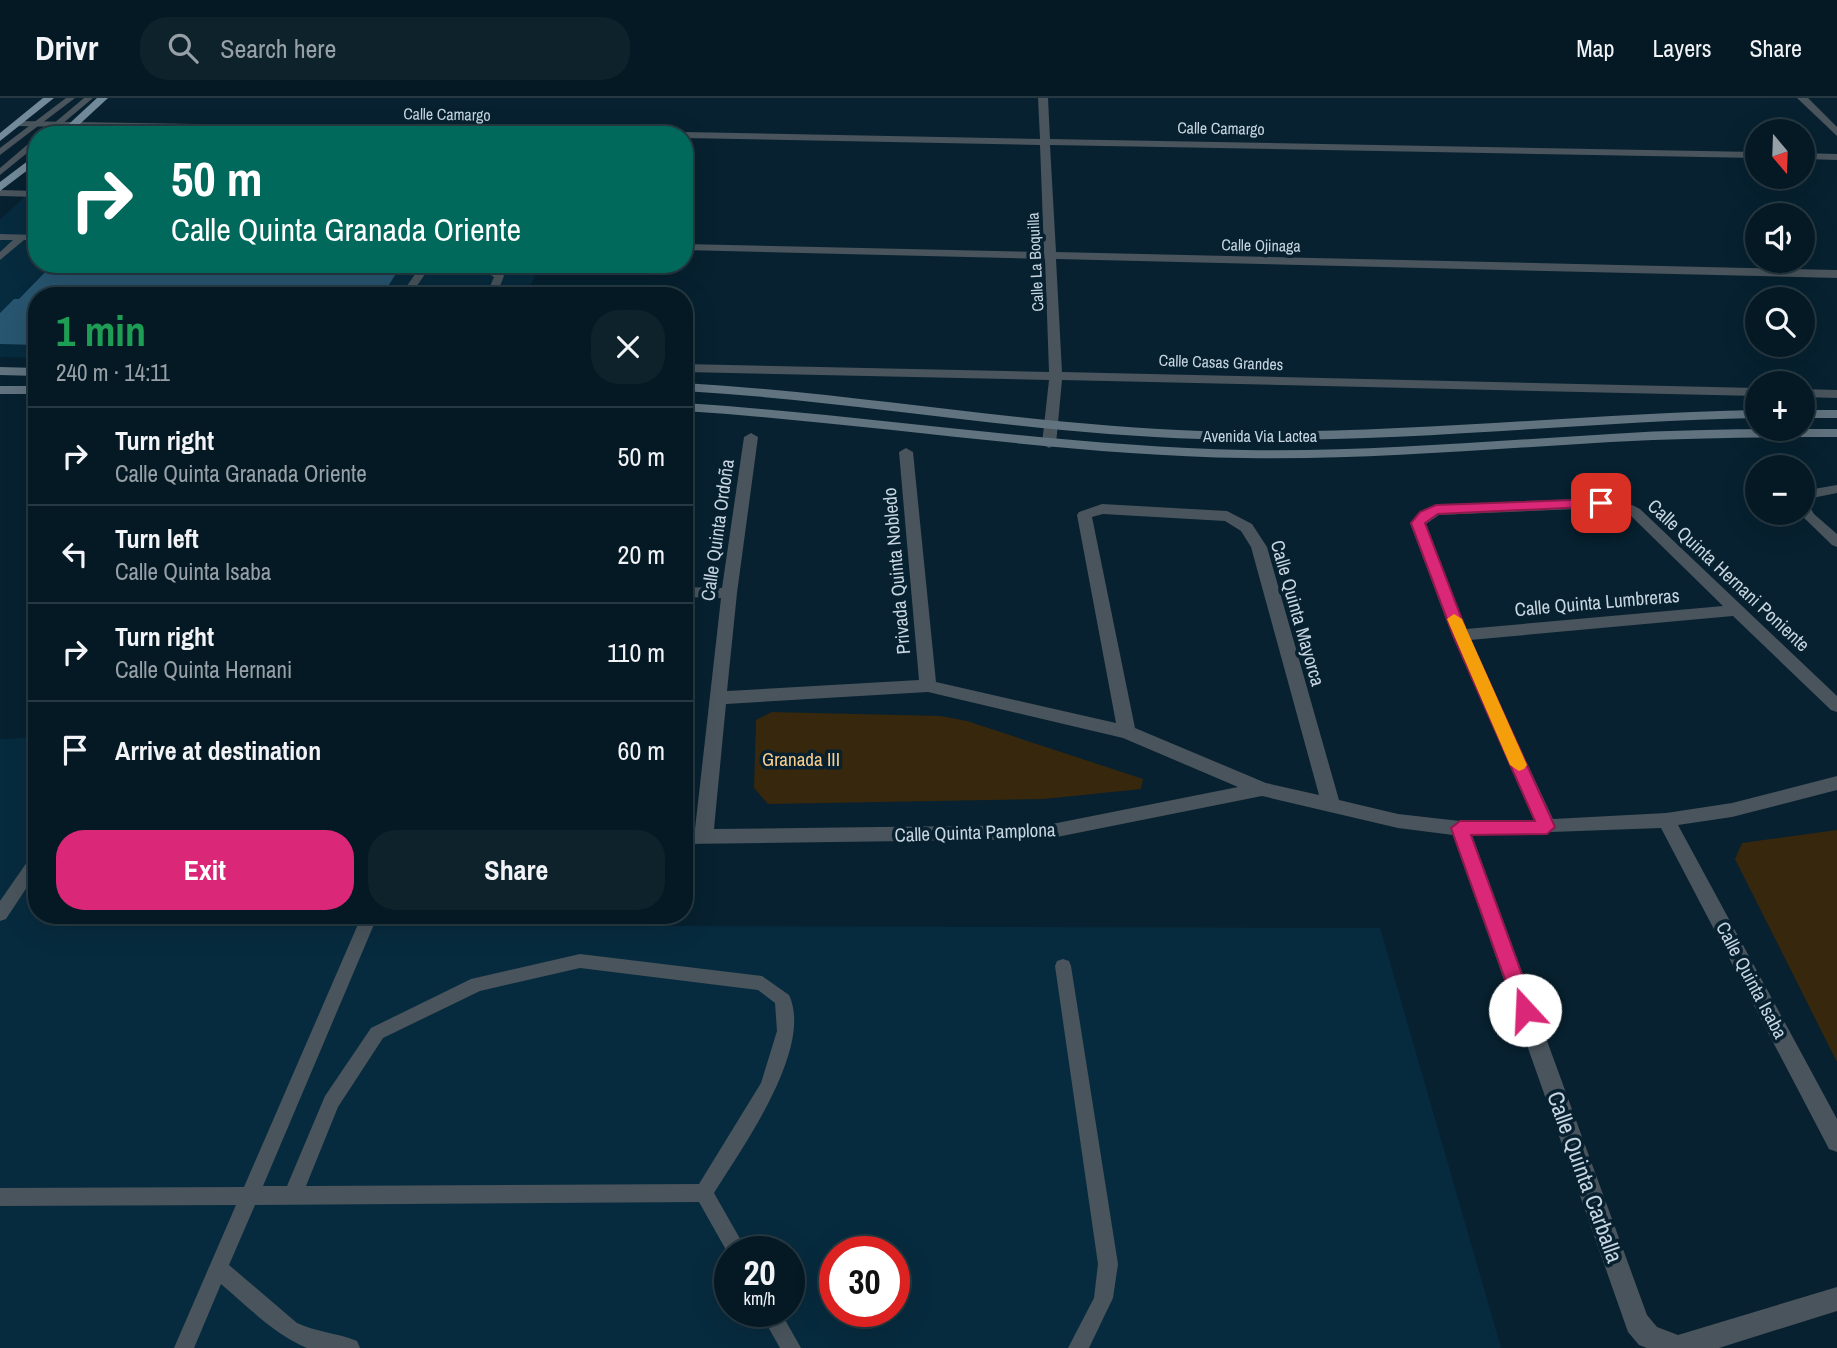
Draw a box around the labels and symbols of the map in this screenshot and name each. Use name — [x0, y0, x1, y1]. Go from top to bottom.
street label: Calle Camargo — [403, 102, 491, 126]
street label: Calle Camargo — [1177, 116, 1265, 140]
north arrow — [1745, 119, 1815, 189]
street label: Calle La Boquilla — [1021, 211, 1049, 312]
street label: Calle Ojinaga — [1221, 233, 1302, 257]
street label: Calle Casas Grandes — [1158, 349, 1284, 375]
street label: Avenida Via Lactea — [1202, 425, 1318, 447]
street label: Calle Quinta Ordoña — [694, 457, 740, 603]
pin — [1571, 473, 1631, 533]
street label: Privada Quinta Nobledo — [876, 487, 916, 655]
street label: Calle Quinta Hernani Poniente — [1642, 493, 1816, 657]
street label: Calle Quinta Mayorca — [1265, 537, 1331, 689]
street label: Calle Quinta Lumbreras — [1513, 582, 1681, 622]
park label: Granada III — [762, 746, 840, 772]
street label: Calle Quinta Pamplona — [894, 816, 1056, 848]
street label: Calle Quinta Isaba — [1710, 917, 1794, 1043]
position arrow — [1488, 973, 1562, 1047]
street label: Calle Quinta Carballa — [1540, 1087, 1631, 1267]
speed limit sign: 30 — [819, 1236, 910, 1327]

